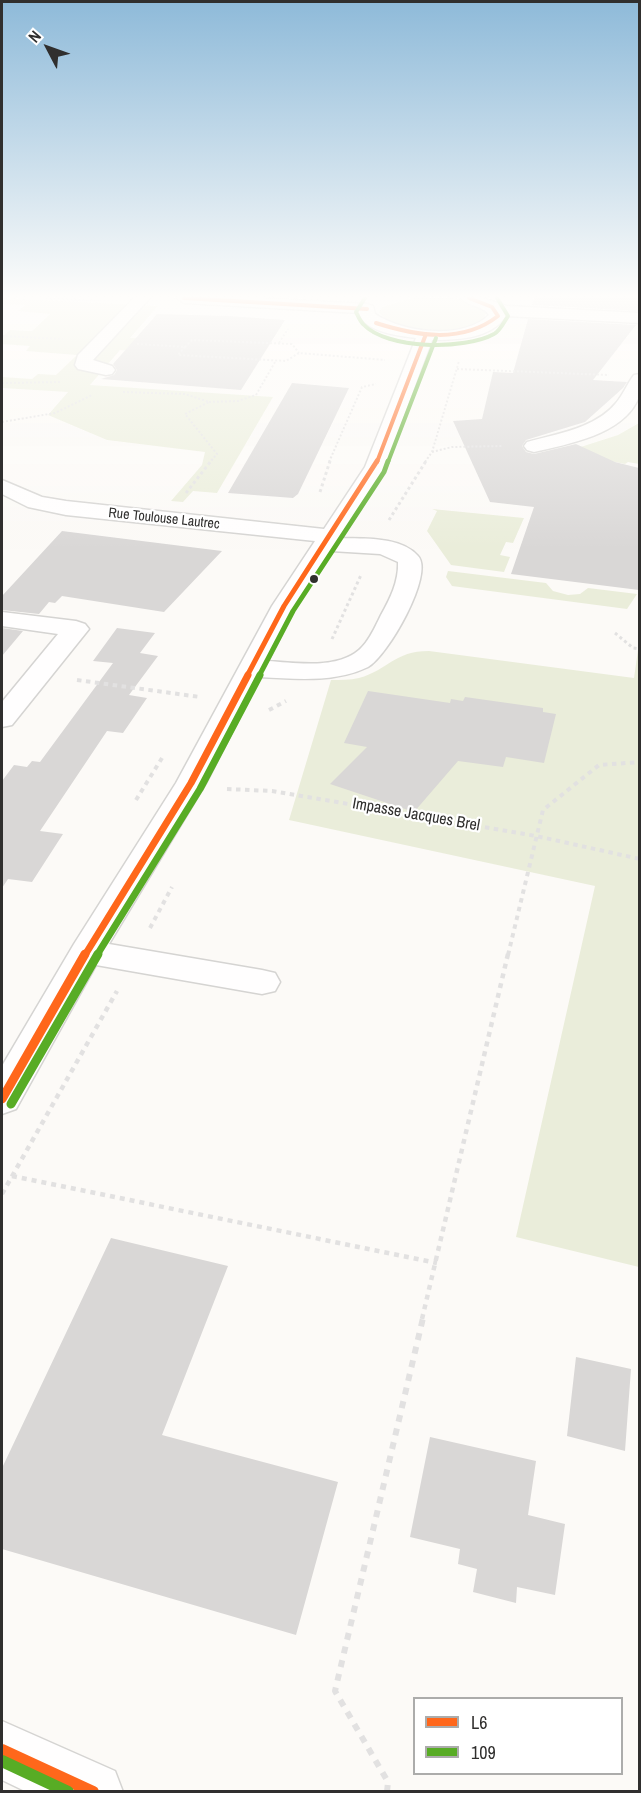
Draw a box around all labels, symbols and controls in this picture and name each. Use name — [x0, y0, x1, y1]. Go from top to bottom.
north arrow — [18, 18, 78, 78]
text: N — [23, 25, 46, 47]
street label: Rue Toulouse Lautrec — [108, 505, 220, 533]
unlabelled marker — [308, 573, 320, 585]
street label: Impasse Jacques Brel — [351, 794, 481, 836]
legend — [413, 1697, 623, 1775]
text: L6 — [471, 1710, 487, 1735]
text: 109 — [471, 1740, 496, 1765]

